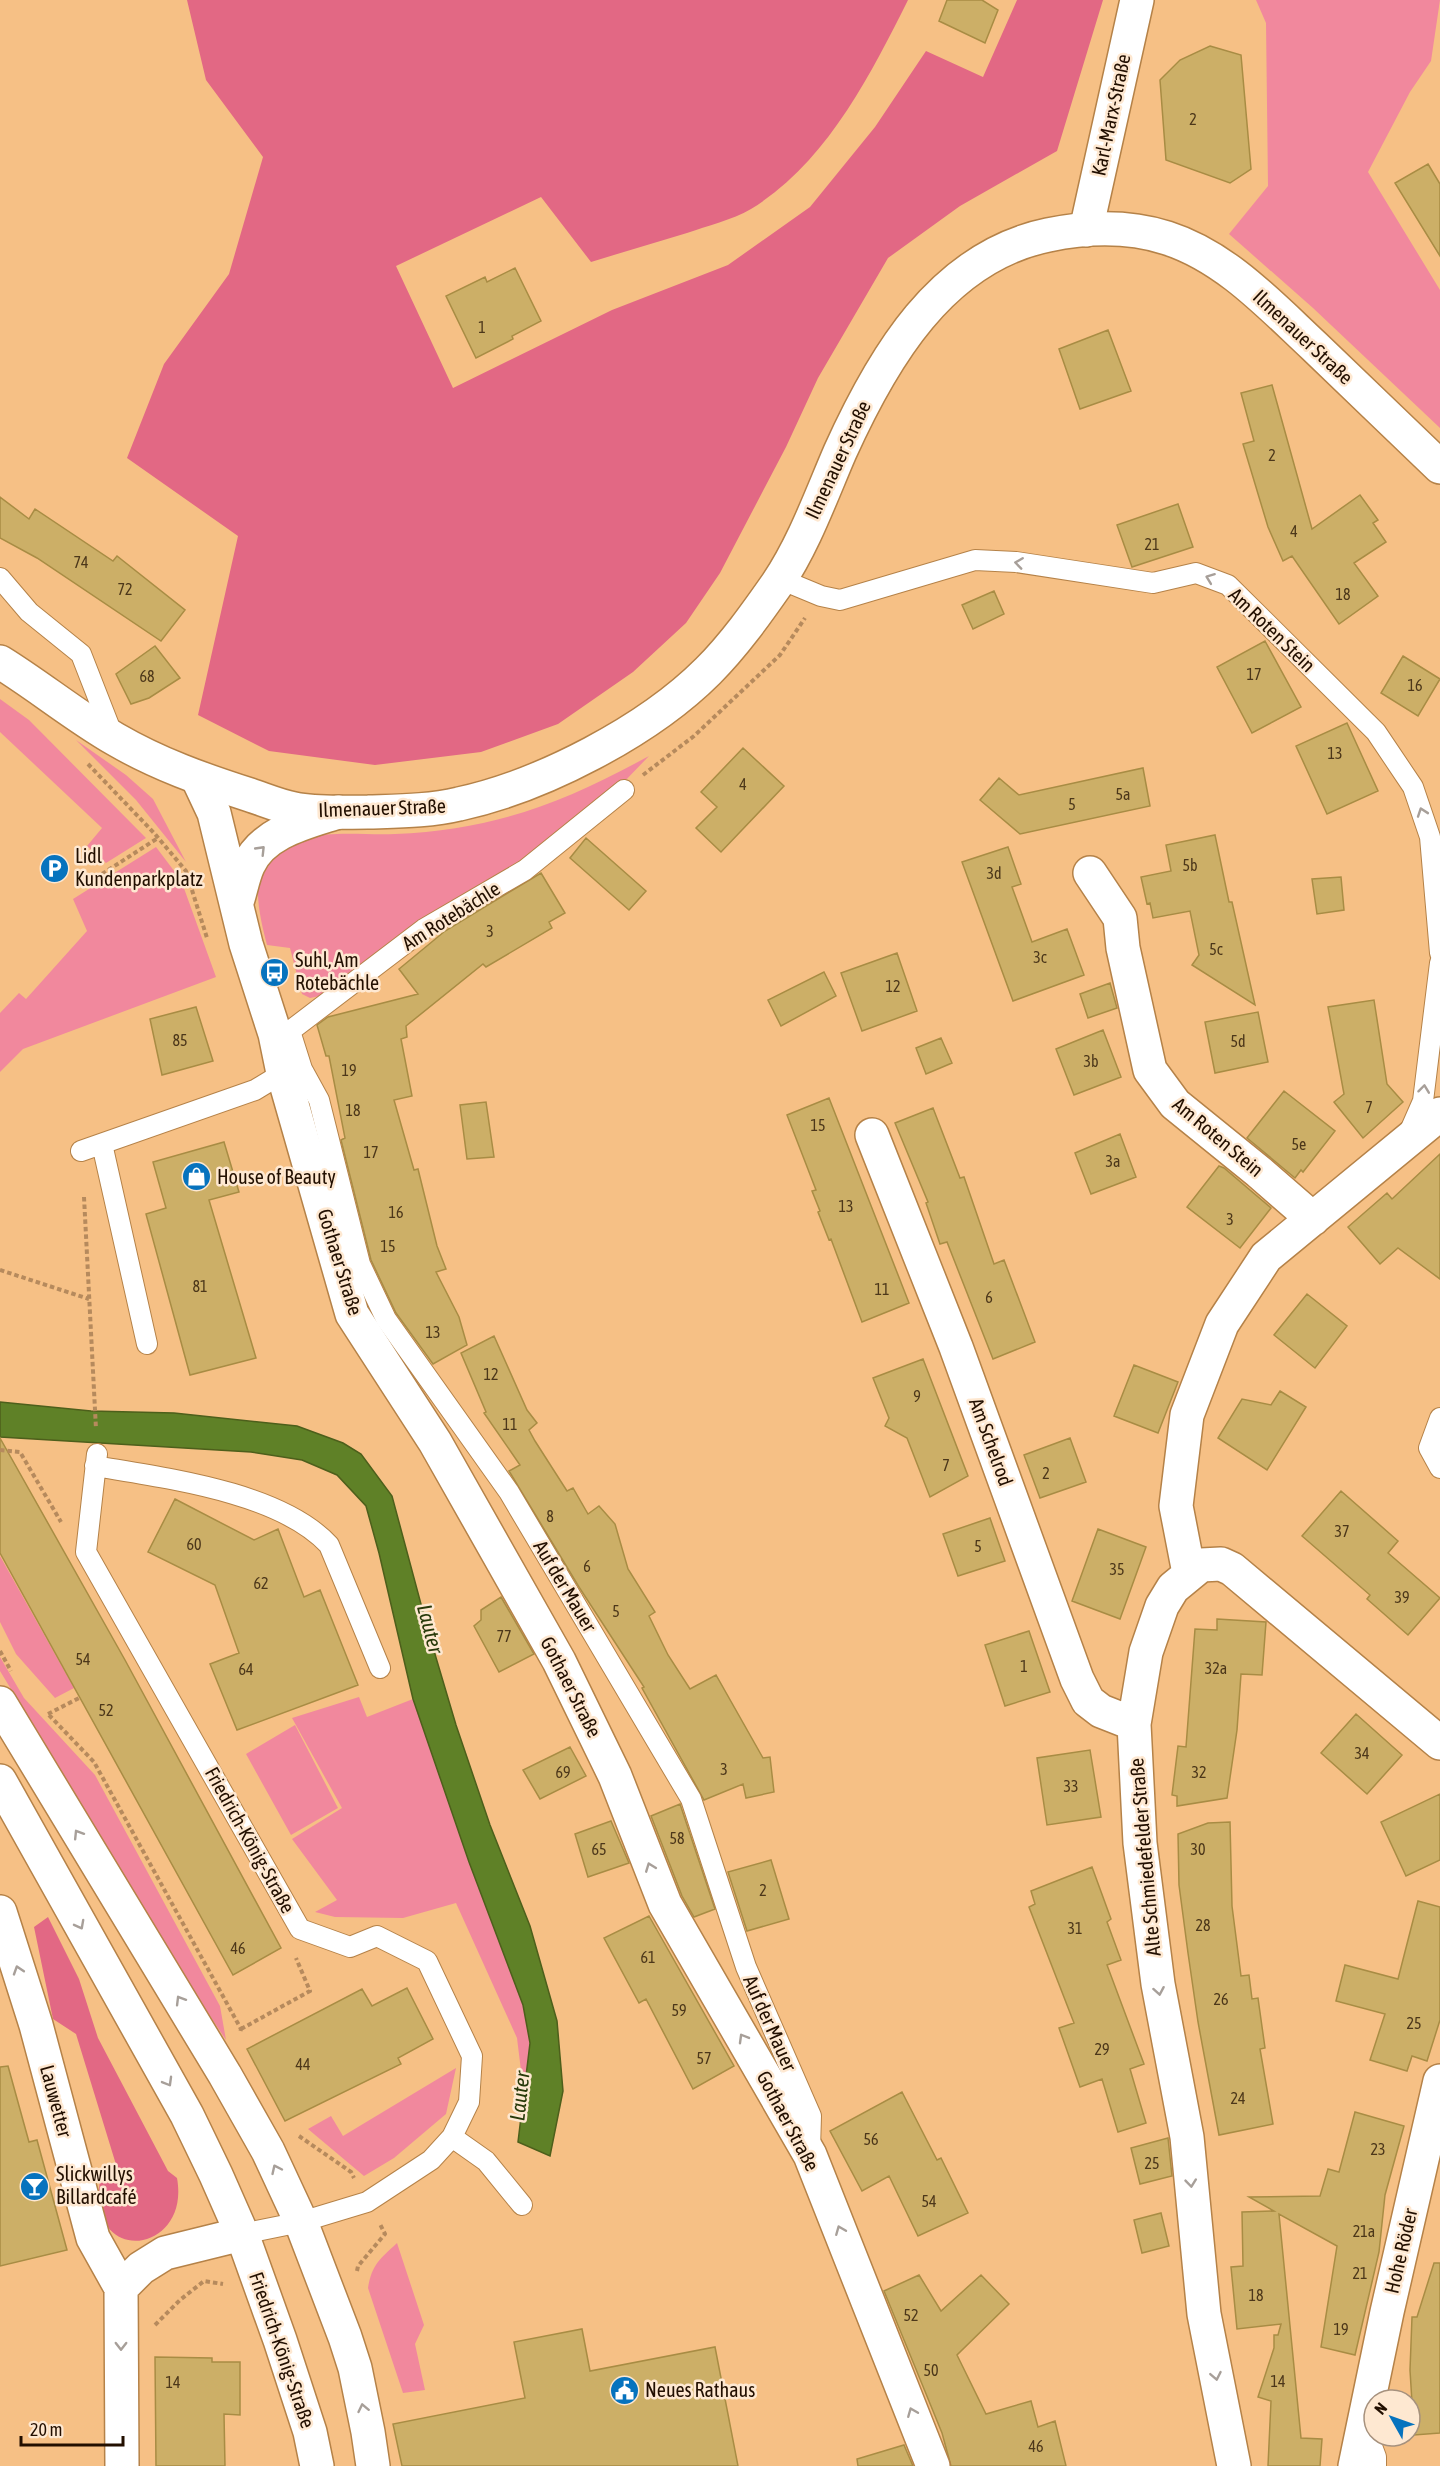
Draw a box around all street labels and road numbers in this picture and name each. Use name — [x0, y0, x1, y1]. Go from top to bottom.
street label: Karl-Marx-Straße — [1086, 52, 1135, 178]
street label: Ilmenauer Straße — [1249, 285, 1358, 389]
street label: Ilmenauer Straße — [800, 397, 875, 523]
street label: Am Roten Stein — [1225, 583, 1320, 676]
street label: Ilmenauer Straße — [318, 794, 446, 821]
street label: Am Rotebächle — [398, 876, 504, 955]
street label: Am Roten Stein — [1169, 1092, 1268, 1181]
street label: Gothaer Straße — [313, 1206, 368, 1318]
street label: Am Schelrod — [965, 1395, 1018, 1489]
street label: Auf der Mauer — [529, 1536, 602, 1636]
street label: Gothaer Straße — [536, 1633, 607, 1741]
street label: Alte Schmiedefelder Straße — [1124, 1757, 1165, 1957]
street label: Friedrich-König-Straße — [201, 1763, 300, 1917]
street label: Auf der Mauer — [739, 1971, 802, 2075]
street label: Lauwetter — [36, 2062, 77, 2141]
street label: Gothaer Straße — [752, 2067, 824, 2175]
street label: Hohe Röder — [1380, 2205, 1422, 2296]
street label: Friedrich-König-Straße — [245, 2269, 320, 2431]

